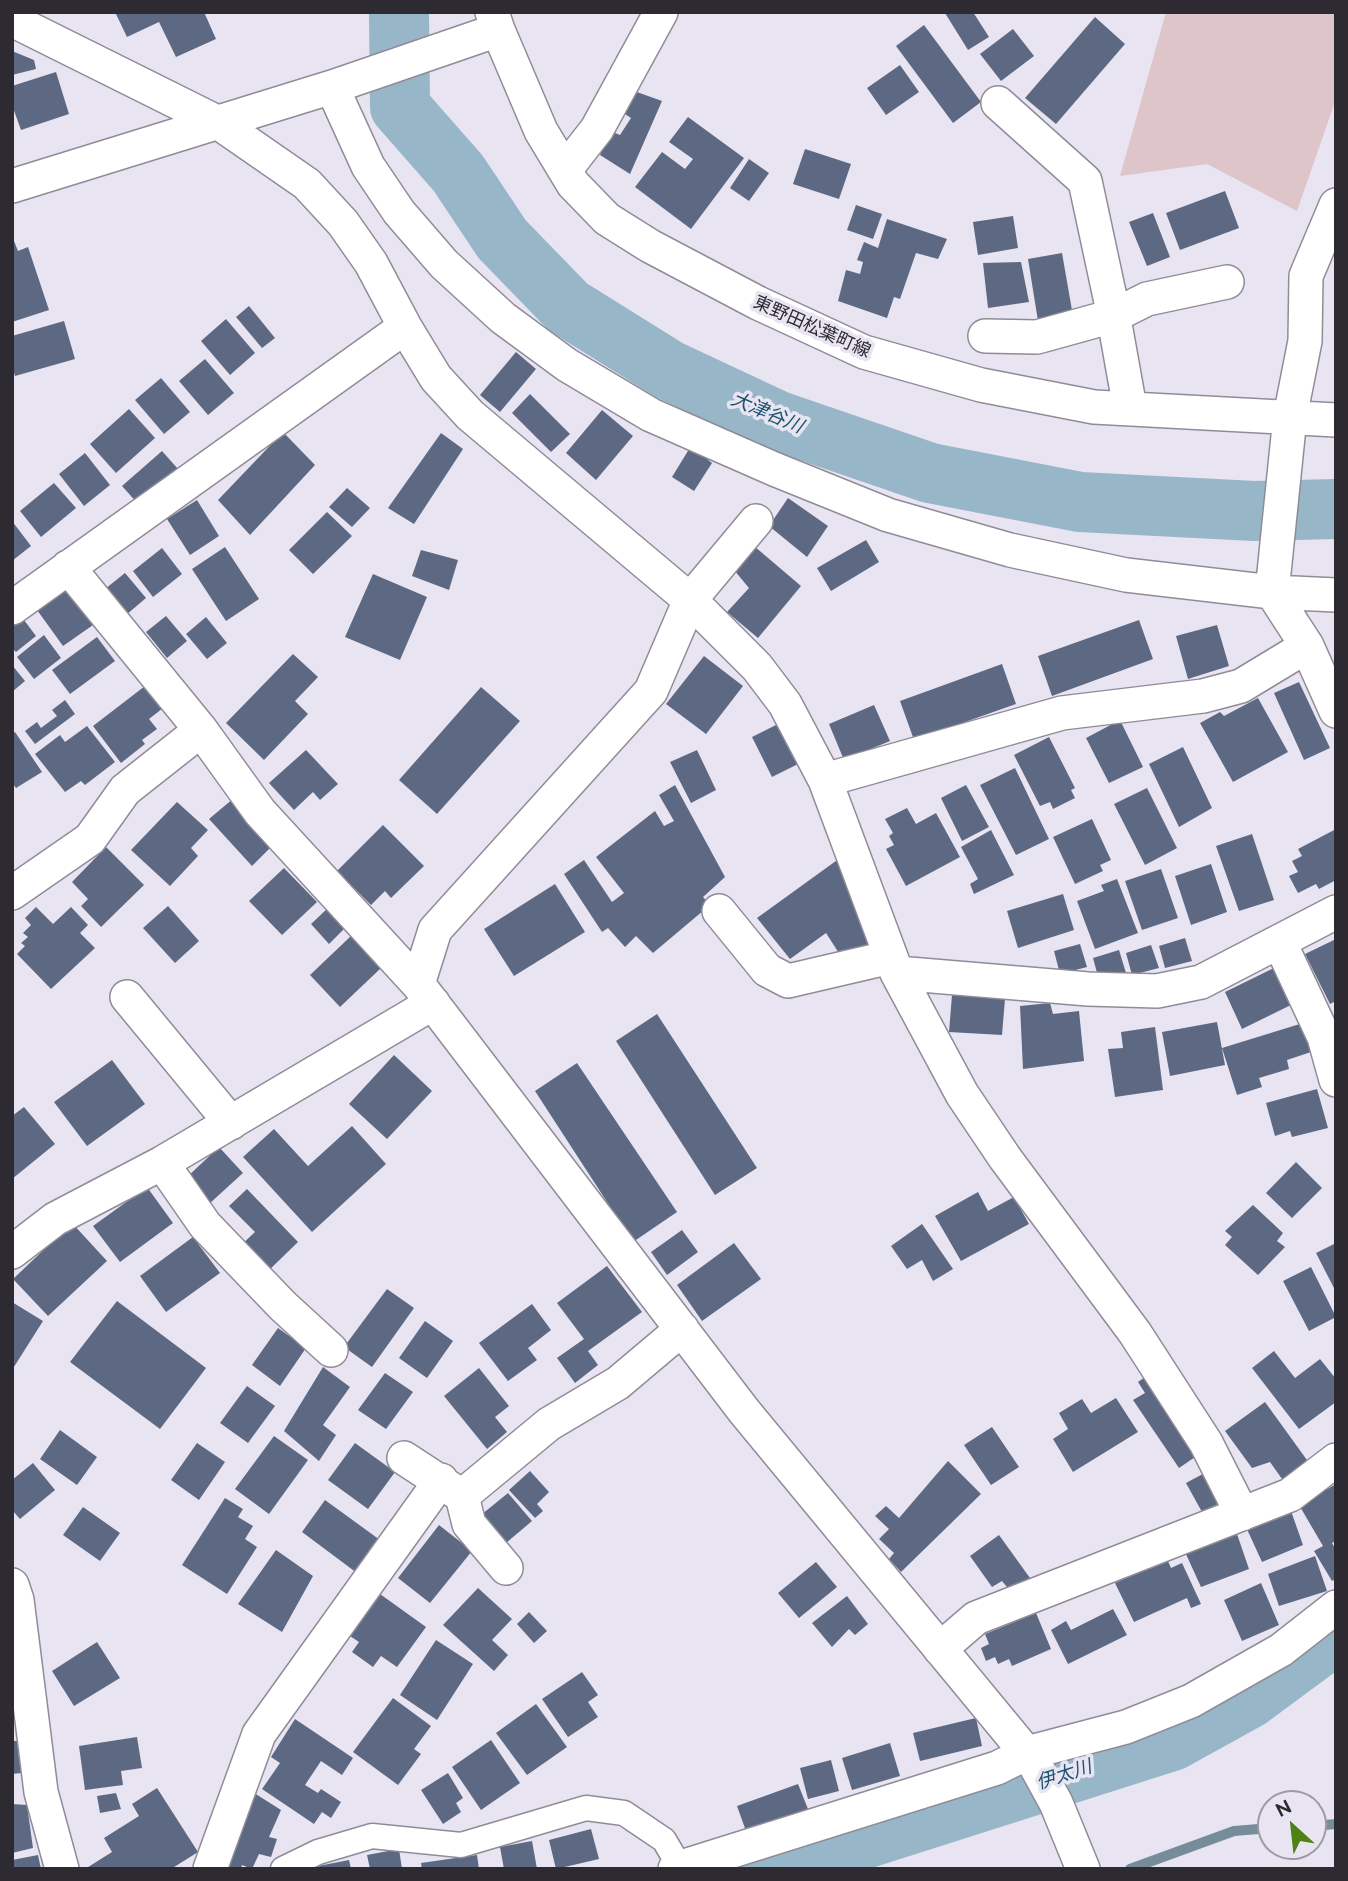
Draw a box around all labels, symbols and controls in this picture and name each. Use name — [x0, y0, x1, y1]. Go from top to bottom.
street label: 東野田松葉町線 — [750, 292, 874, 362]
water label: 大津谷川 — [728, 388, 806, 438]
water label: 伊太川 — [1033, 1755, 1095, 1795]
north arrow — [1257, 1790, 1327, 1860]
text: N — [1272, 1795, 1295, 1821]

